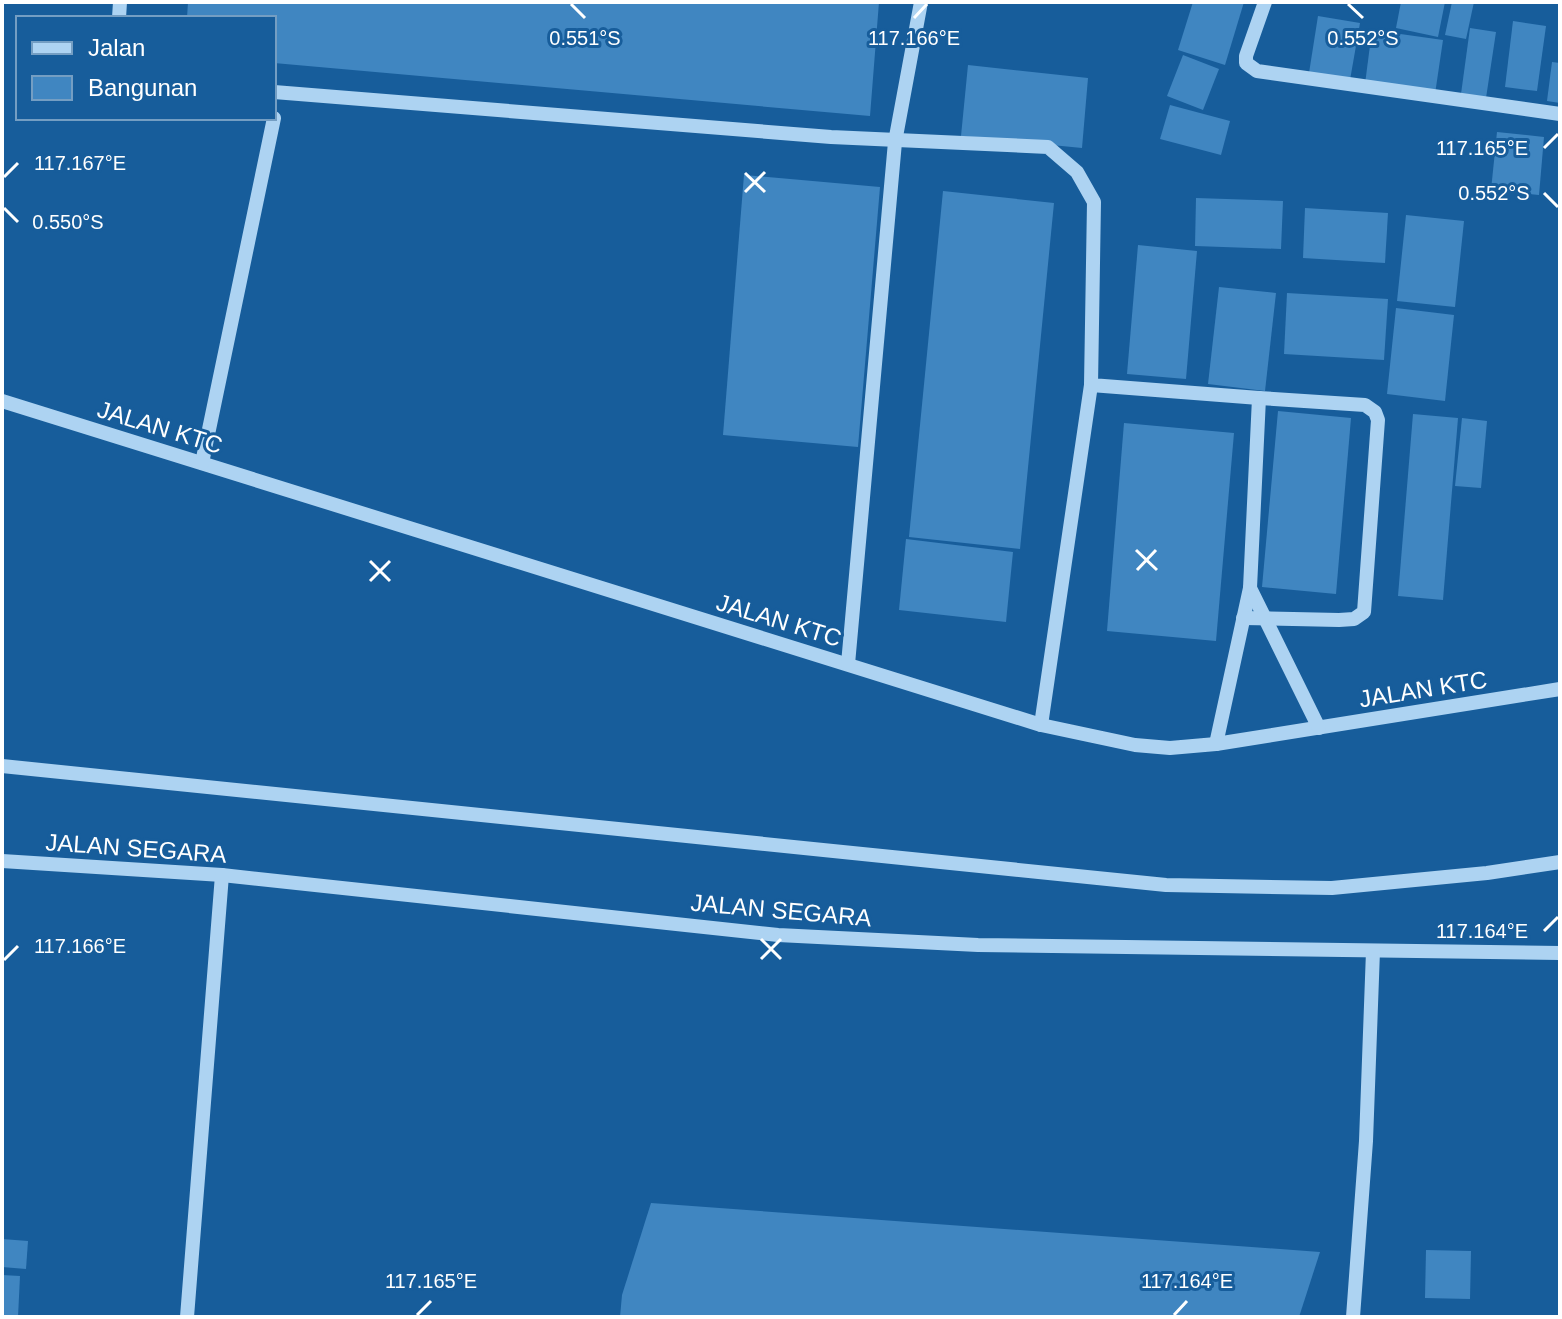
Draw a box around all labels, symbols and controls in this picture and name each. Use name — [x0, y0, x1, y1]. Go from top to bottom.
legend — [16, 16, 276, 120]
text: 0.551°S — [549, 27, 621, 49]
text: 117.166°E — [868, 27, 960, 49]
text: 0.552°S — [1327, 27, 1399, 49]
text: Jalan — [88, 34, 145, 61]
text: Bangunan — [88, 74, 197, 101]
text: 117.165°E — [1436, 137, 1528, 159]
text: 117.167°E — [34, 152, 126, 174]
text: 0.552°S — [1458, 182, 1530, 204]
text: 0.550°S — [32, 211, 104, 233]
street label: JALAN KTC — [94, 395, 226, 459]
street label: JALAN KTC — [713, 588, 845, 652]
street label: JALAN KTC — [1357, 666, 1489, 712]
street label: JALAN SEGARA — [45, 828, 227, 868]
street label: JALAN SEGARA — [689, 889, 873, 931]
text: 117.164°E — [1436, 920, 1528, 942]
text: 117.166°E — [34, 935, 126, 957]
text: 117.165°E — [385, 1270, 477, 1292]
text: 117.164°E — [1141, 1270, 1233, 1292]

